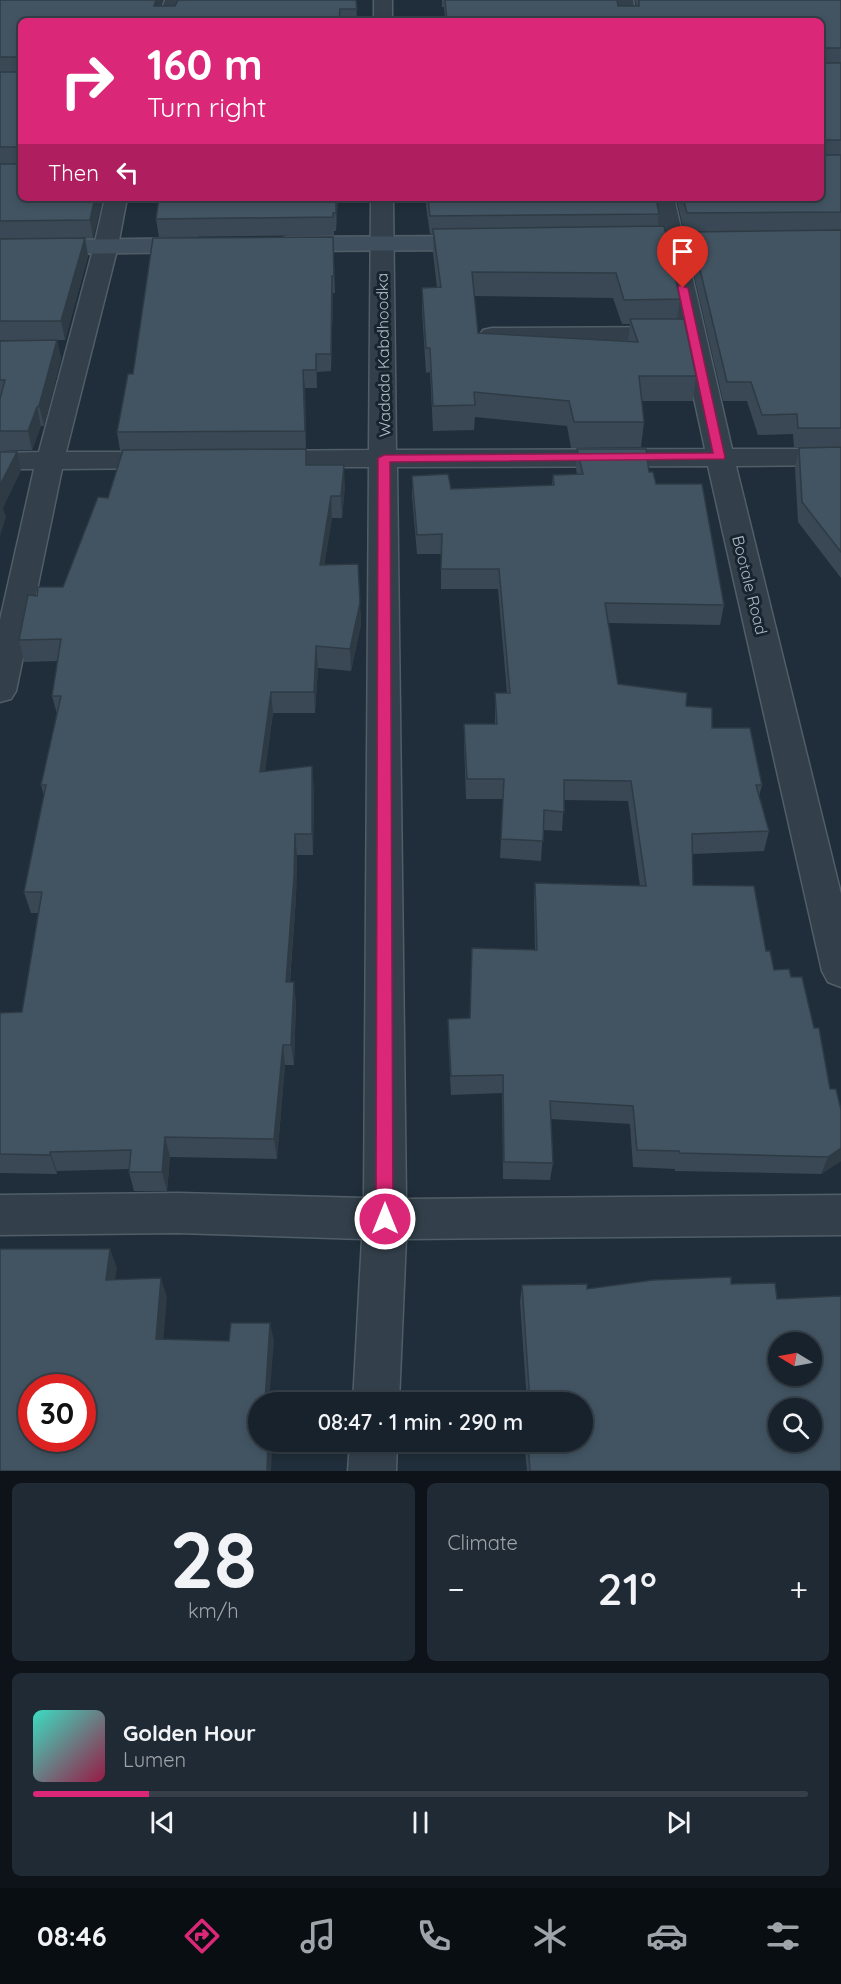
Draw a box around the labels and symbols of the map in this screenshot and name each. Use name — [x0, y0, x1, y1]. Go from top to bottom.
pin — [657, 226, 708, 288]
street label: Wadada Kabdhoodka — [372, 273, 394, 437]
street label: Bootale Road — [728, 533, 772, 637]
position arrow — [353, 1187, 417, 1251]
north arrow — [768, 1332, 822, 1386]
speed limit sign: 30 — [18, 1374, 96, 1452]

